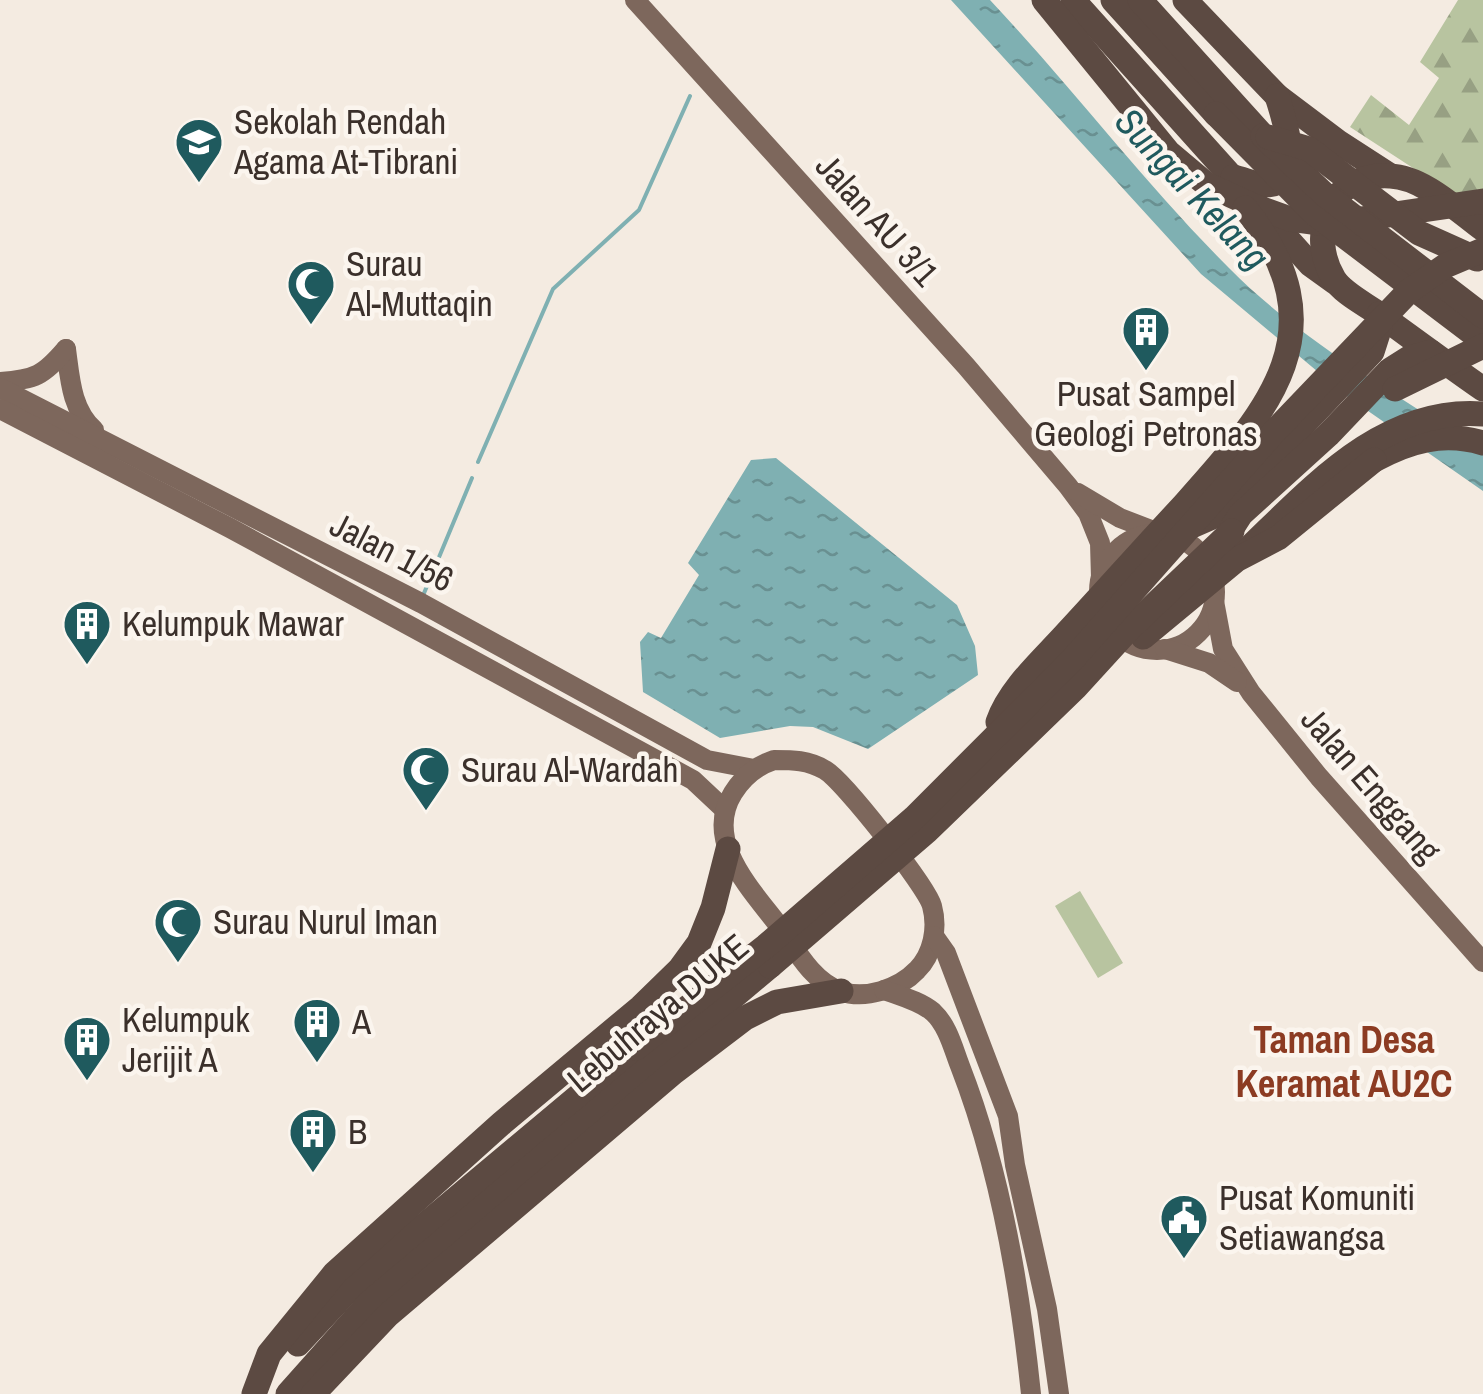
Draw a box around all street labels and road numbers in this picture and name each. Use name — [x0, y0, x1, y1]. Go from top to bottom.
street label: Jalan AU 3/1 — [805, 143, 949, 296]
street label: Jalan 1/56 — [323, 501, 462, 603]
street label: Jalan Enggang — [1291, 697, 1452, 872]
street label: Lebuhraya DUKE — [557, 923, 758, 1102]

